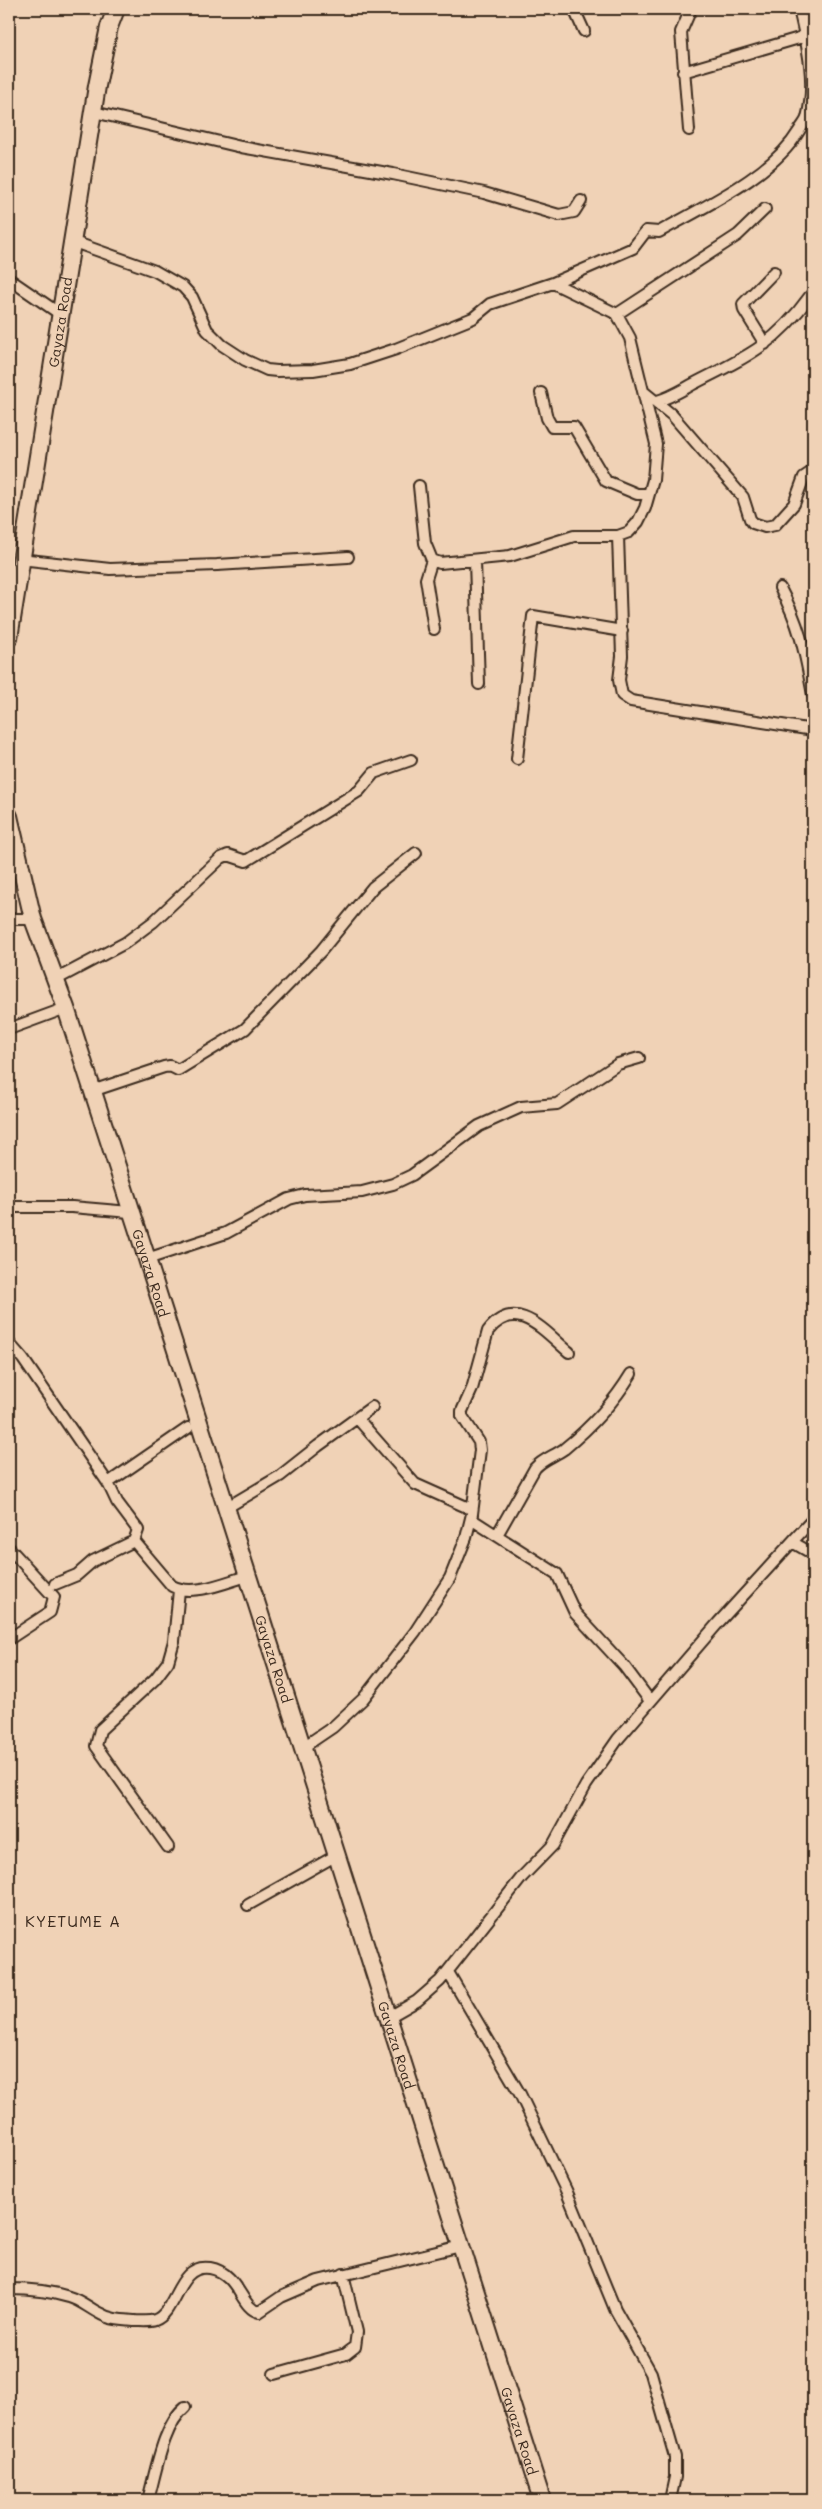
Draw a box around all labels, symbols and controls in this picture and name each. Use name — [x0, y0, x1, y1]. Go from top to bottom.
street label: Gayaza Road — [43, 275, 76, 368]
street label: Gayaza Road — [128, 1227, 174, 1319]
street label: Gayaza Road — [251, 1613, 297, 1705]
district label: KYETUME A — [25, 1910, 121, 1931]
street label: Gayaza Road — [374, 1998, 420, 2091]
street label: Gayaza Road — [497, 2384, 543, 2477]

